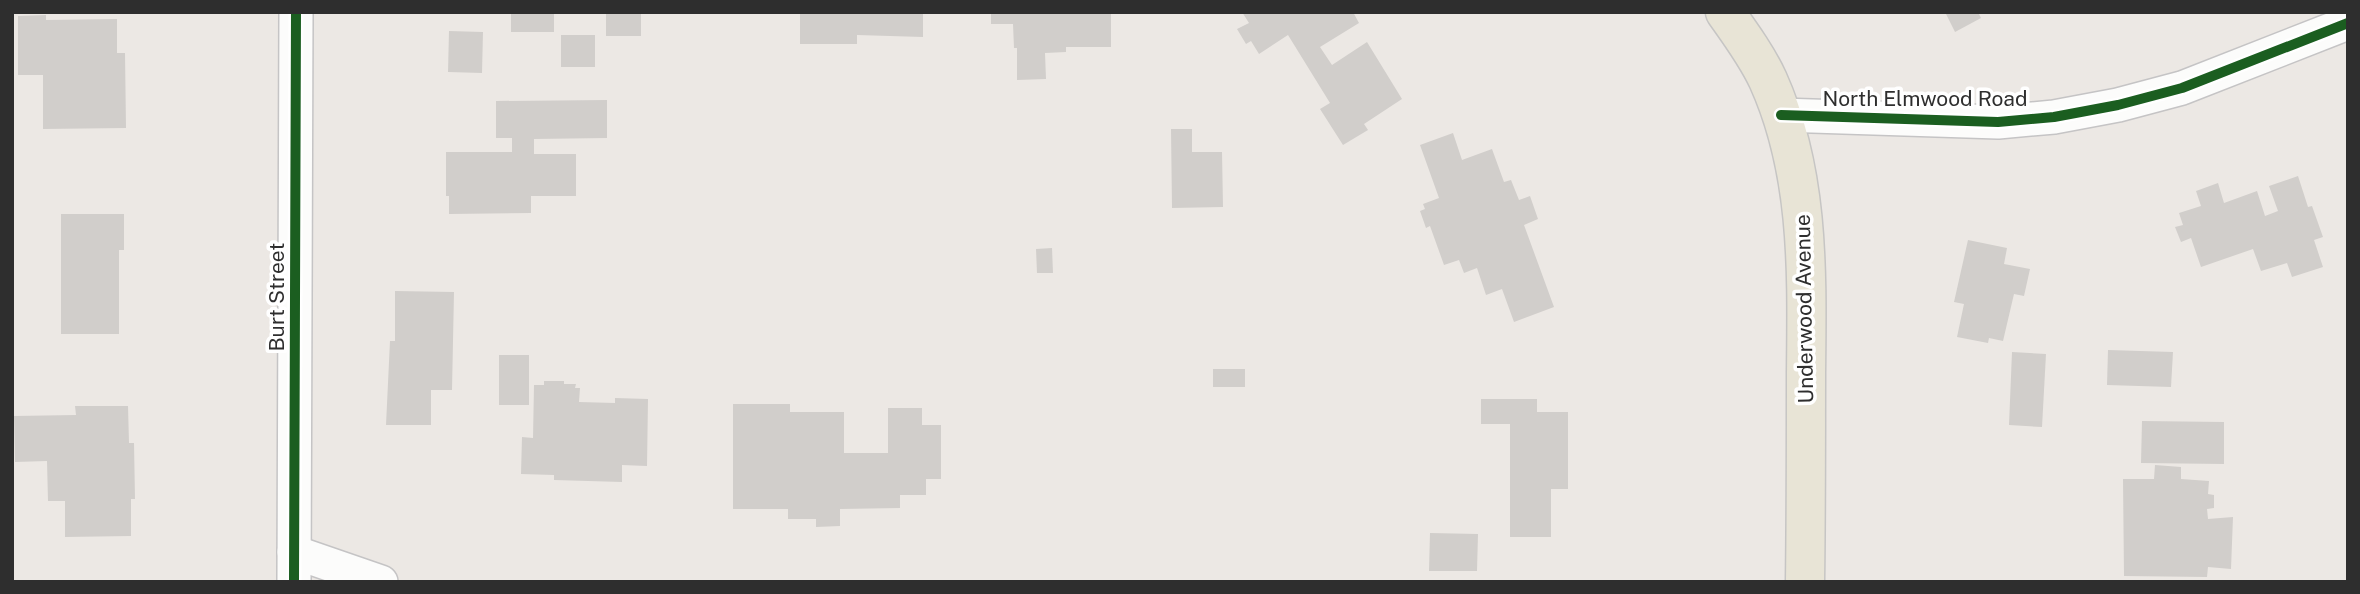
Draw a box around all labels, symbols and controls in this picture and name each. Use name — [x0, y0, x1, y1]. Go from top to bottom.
street label: North Elmwood Road — [1823, 86, 2027, 111]
street label: Underwood Avenue — [1790, 214, 1818, 404]
street label: Burt Street — [264, 243, 289, 351]

